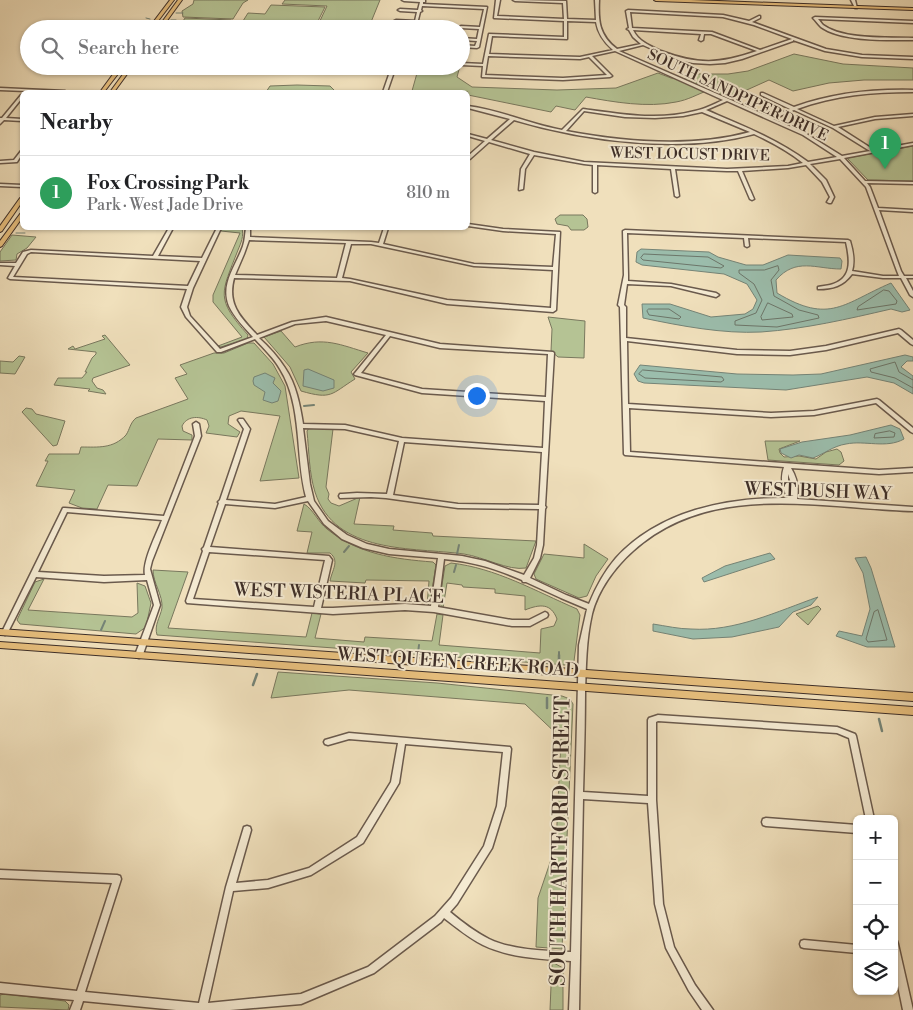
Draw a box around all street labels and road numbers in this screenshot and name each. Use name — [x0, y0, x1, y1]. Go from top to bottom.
street label: SOUTH SANDPIPER DRIVE — [644, 45, 831, 146]
street label: WEST LOCUST DRIVE — [609, 144, 770, 165]
street label: WEST BUSH WAY — [743, 477, 893, 506]
street label: WEST WISTERIA PLACE — [233, 578, 444, 609]
street label: WEST QUEEN CREEK ROAD — [335, 642, 580, 682]
street label: SOUTH HARTFORD STREET — [545, 695, 577, 986]

